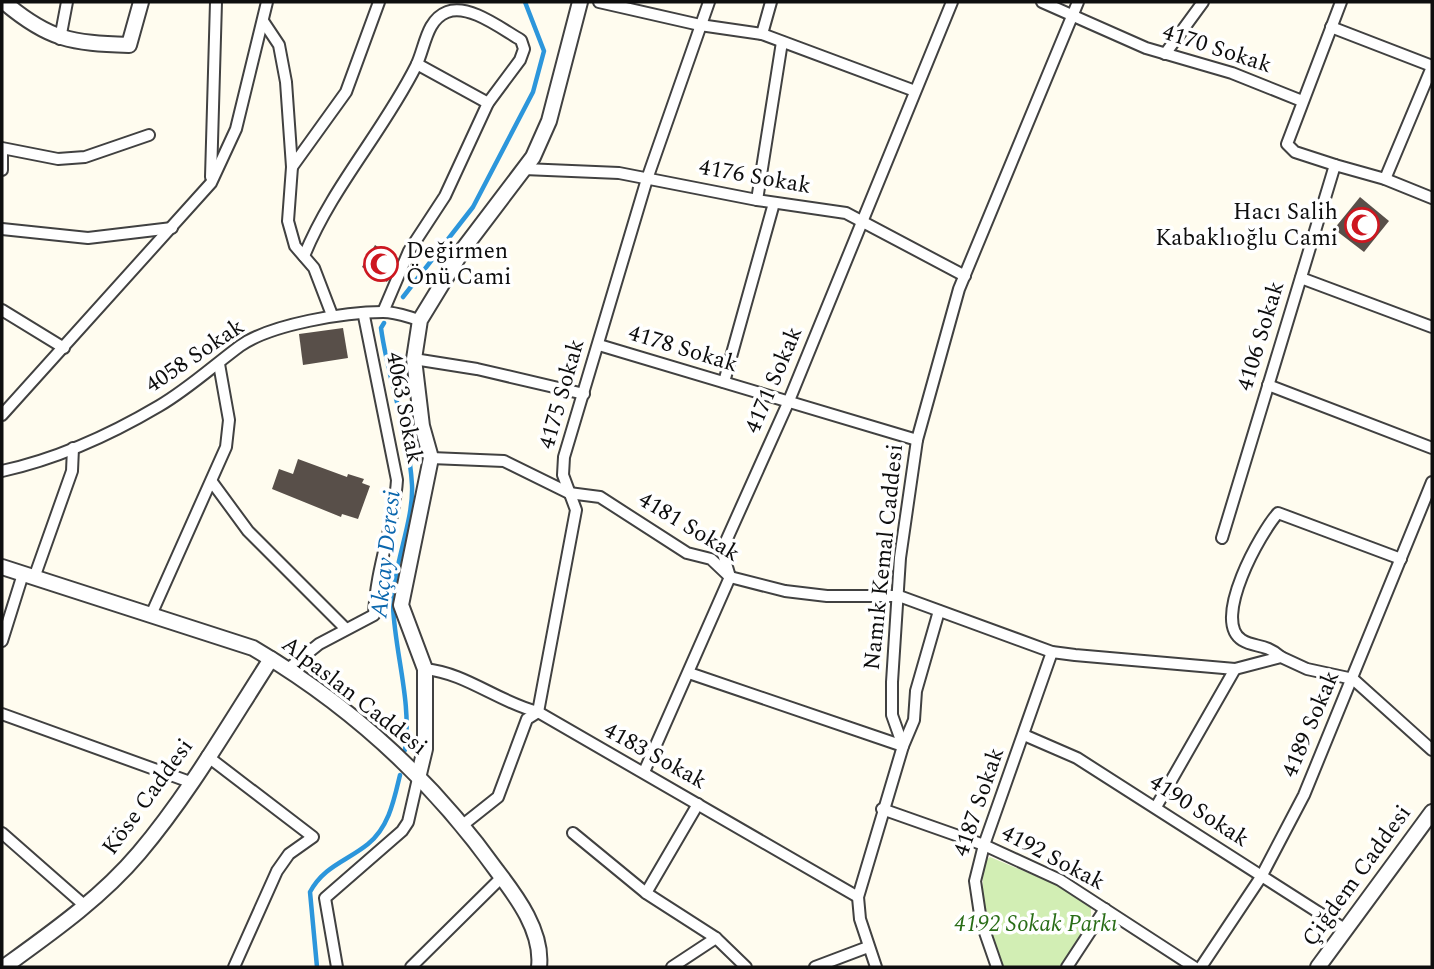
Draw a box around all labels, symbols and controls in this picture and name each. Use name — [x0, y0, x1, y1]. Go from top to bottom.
street label: 4170 Sokak — [1158, 15, 1276, 83]
street label: 4176 Sokak — [696, 150, 814, 204]
place label: Hacı Salih Kabaklıoğlu Cami — [1155, 195, 1338, 256]
mosque icon: Hacı Salih Kabaklıoğlu Cami — [1343, 206, 1381, 244]
place label: Değirmen Önü Cami — [406, 234, 511, 295]
mosque icon: Değirmen Önü Cami — [362, 245, 400, 283]
street label: 4106 Sokak — [1228, 277, 1294, 395]
street label: 4058 Sokak — [138, 310, 252, 402]
street label: 4178 Sokak — [624, 316, 742, 382]
street label: 4171 Sokak — [736, 321, 812, 439]
street label: 4175 Sokak — [530, 335, 594, 453]
street label: 4063 Sokak — [376, 349, 432, 467]
street label: Namık Kemal Caddesi — [855, 442, 913, 672]
street label: 4181 Sokak — [631, 483, 747, 571]
water label: Akçay Deresi — [361, 488, 411, 621]
street label: Alpaslan Caddesi — [273, 628, 435, 764]
street label: 4189 Sokak — [1273, 665, 1349, 783]
street label: 4183 Sokak — [597, 713, 713, 799]
street label: Köse Caddesi — [94, 731, 202, 863]
street label: 4187 Sokak — [944, 743, 1014, 861]
street label: 4190 Sokak — [1142, 765, 1256, 857]
street label: Çiğdem Caddesi — [1294, 798, 1420, 954]
street label: 4192 Sokak — [995, 816, 1111, 900]
park label: 4192 Sokak Parkı — [953, 907, 1118, 942]

